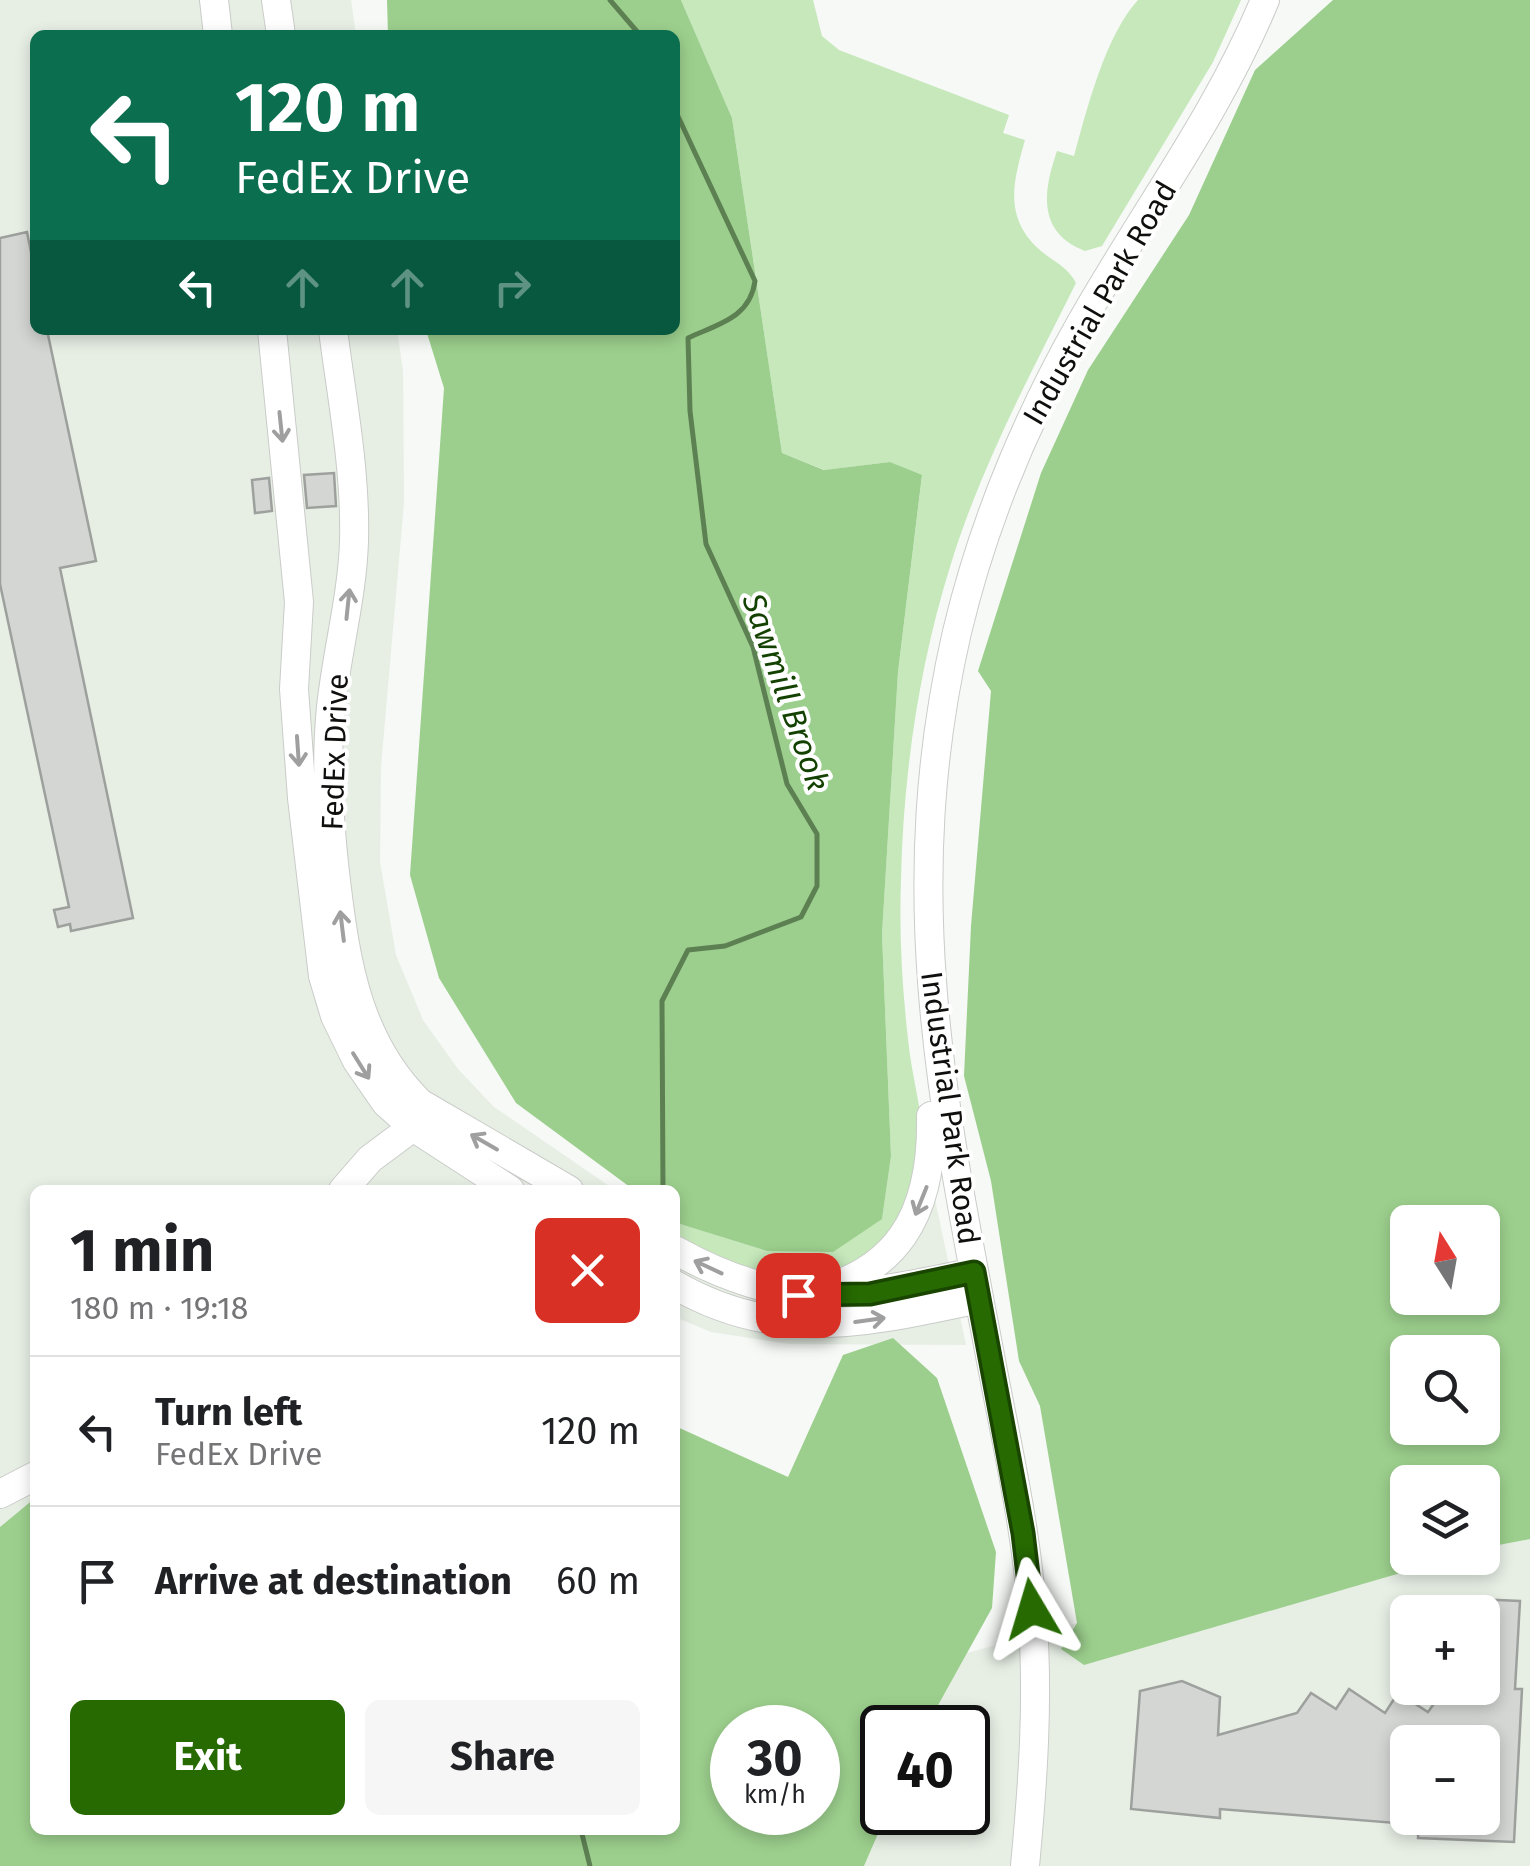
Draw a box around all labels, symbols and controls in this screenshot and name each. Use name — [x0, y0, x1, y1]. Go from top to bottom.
text: 120 m — [235, 66, 420, 150]
icon: left — [70, 70, 200, 200]
text: FedEx Drive — [235, 151, 470, 205]
street label: Industrial Park Road — [1016, 175, 1184, 431]
icon: left — [170, 260, 225, 315]
icon: ahead — [275, 260, 330, 315]
icon: ahead — [380, 260, 435, 315]
icon: right — [485, 260, 540, 315]
one-way arrow — [272, 410, 291, 443]
one-way arrow — [339, 588, 358, 620]
water label: Sawmill Brook — [734, 588, 837, 796]
street label: FedEx Drive — [314, 673, 356, 831]
one-way arrow — [289, 734, 308, 766]
one-way arrow — [332, 911, 350, 943]
street label: Industrial Park Road — [913, 969, 987, 1247]
one-way arrow — [351, 1051, 372, 1080]
one-way arrow — [470, 1132, 499, 1152]
one-way arrow — [910, 1185, 928, 1215]
north arrow — [1390, 1205, 1500, 1315]
map controls — [1390, 1205, 1500, 1835]
text: 1 min — [70, 1215, 214, 1287]
button: close — [535, 1218, 640, 1323]
pin — [756, 1253, 841, 1338]
one-way arrow — [694, 1257, 724, 1276]
icon: arrive — [771, 1268, 826, 1323]
text: 180 m · 19:18 — [70, 1289, 248, 1327]
one-way arrow — [853, 1311, 885, 1329]
button: search — [1390, 1335, 1500, 1445]
text: Turn left — [155, 1389, 302, 1435]
icon: left — [70, 1404, 125, 1459]
text: 120 m — [541, 1408, 640, 1454]
text: FedEx Drive — [155, 1435, 322, 1473]
button: layers — [1390, 1465, 1500, 1575]
icon: arrive — [70, 1554, 125, 1609]
position arrow — [980, 1557, 1084, 1661]
text: Arrive at destination — [155, 1558, 512, 1604]
text: 60 m — [556, 1558, 640, 1604]
button: + — [1390, 1595, 1500, 1705]
button: Exit — [70, 1700, 345, 1815]
button: Share — [365, 1700, 640, 1815]
speed limit sign: 40 — [860, 1705, 990, 1835]
button: − — [1390, 1725, 1500, 1835]
text: 30 — [747, 1728, 803, 1788]
text: km/h — [744, 1780, 806, 1810]

